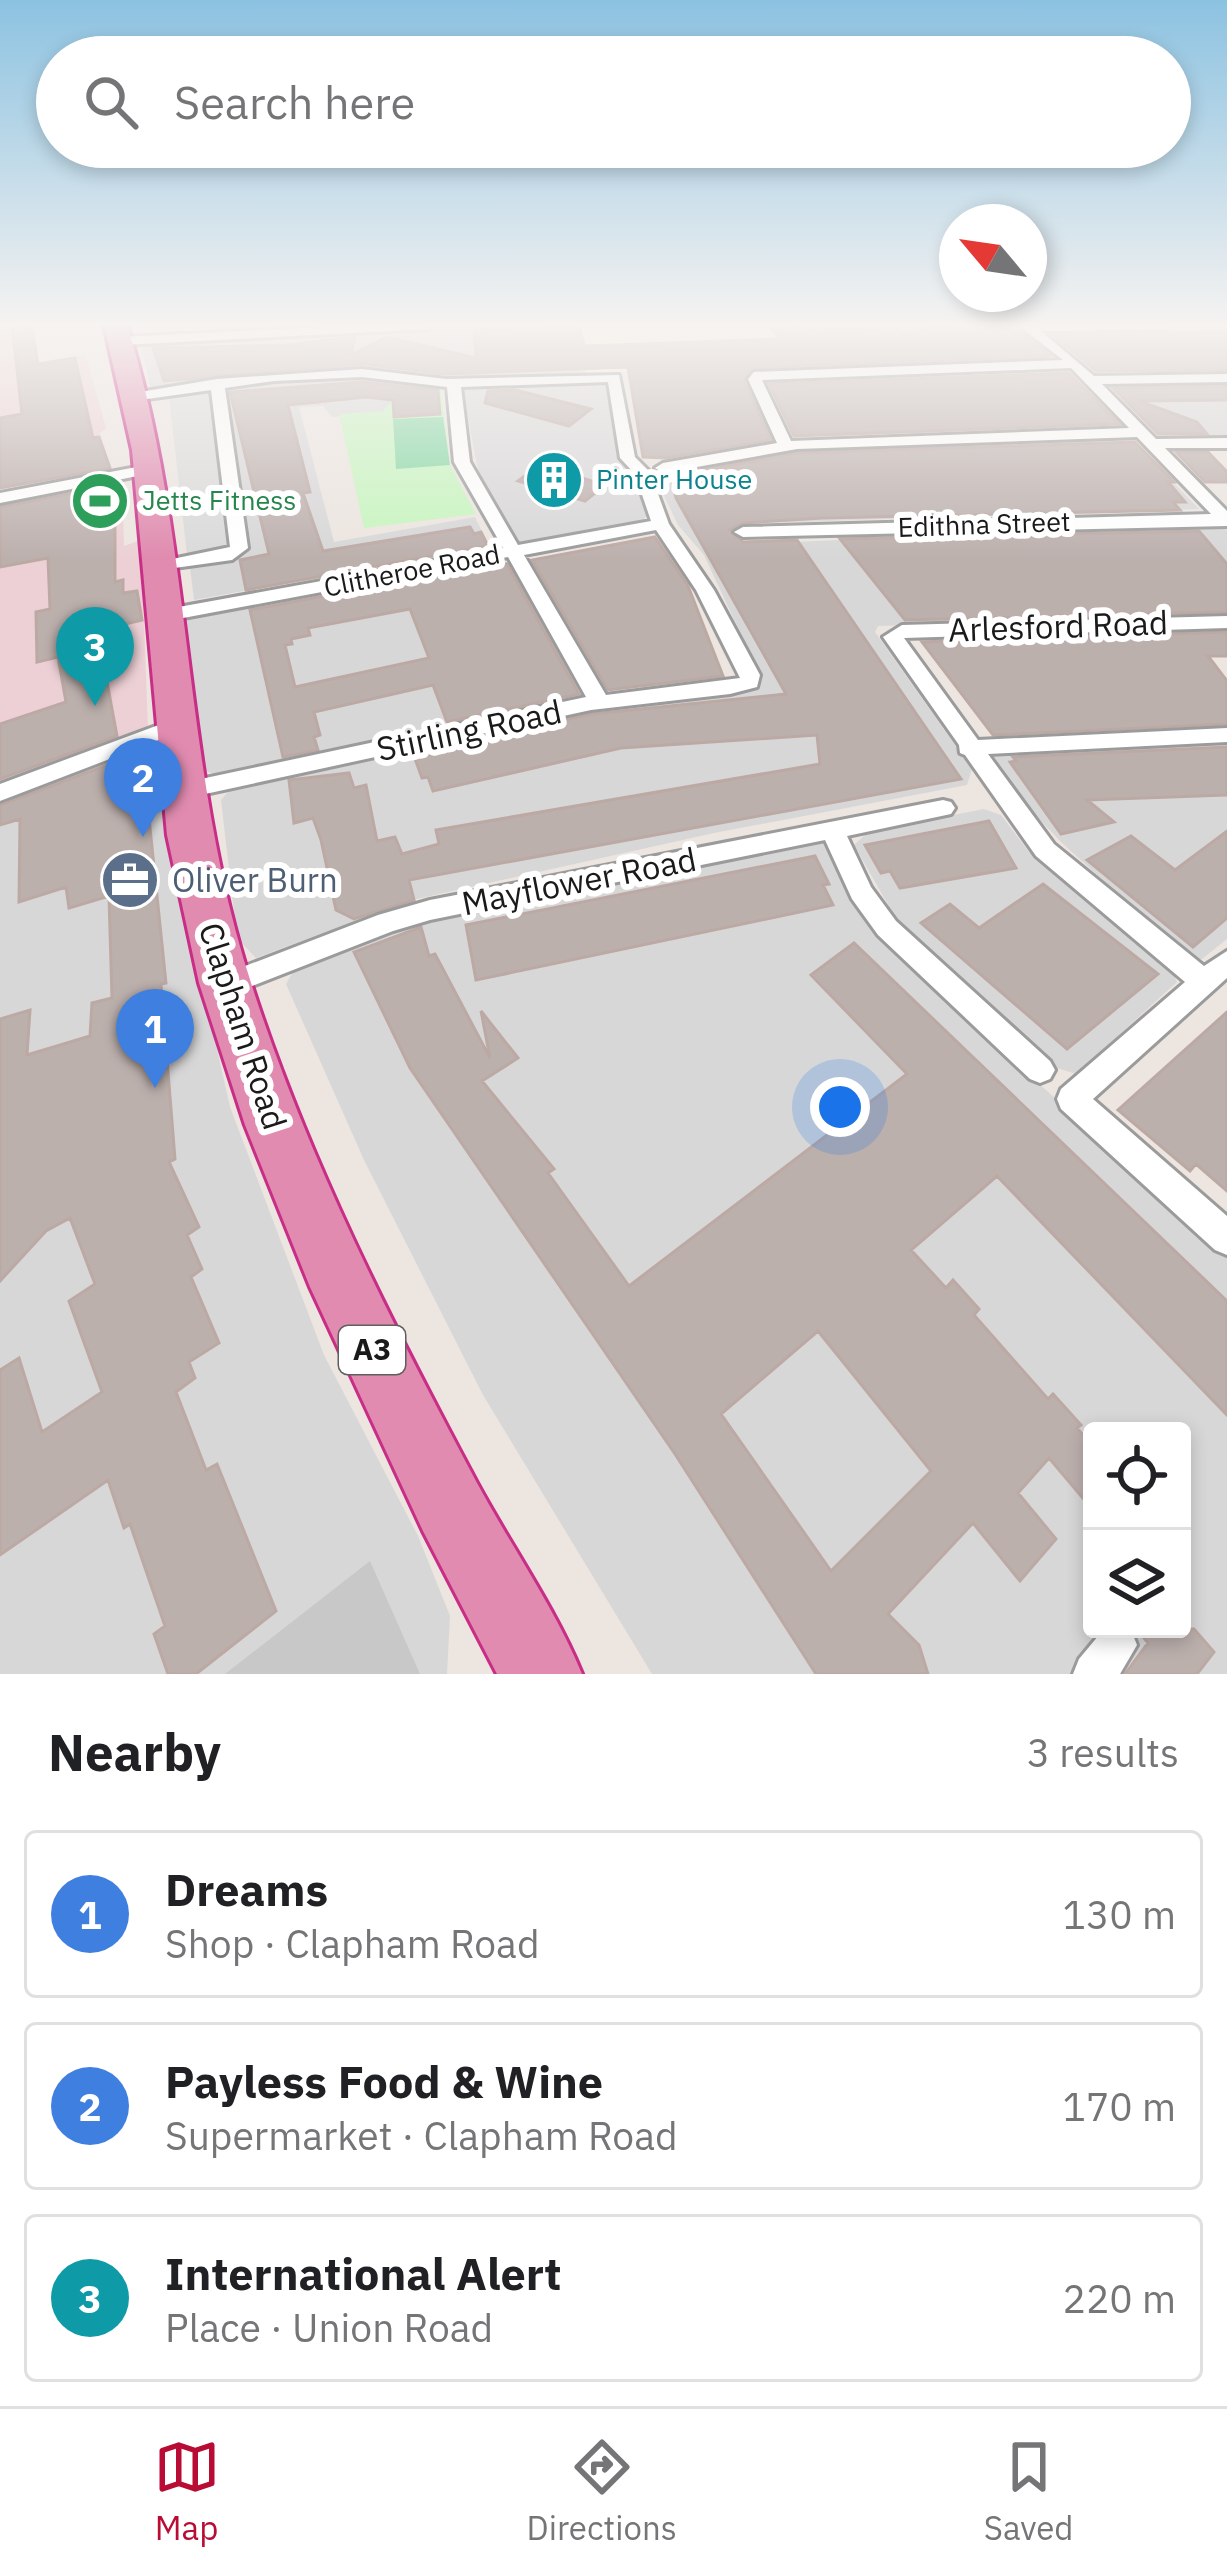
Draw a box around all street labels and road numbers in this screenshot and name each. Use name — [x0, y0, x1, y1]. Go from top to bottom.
street label: Edithna Street — [897, 503, 1071, 544]
street label: Clitheroe Road — [321, 535, 503, 604]
street label: Arlesford Road — [947, 600, 1169, 651]
street label: Stirling Road — [372, 689, 565, 770]
street label: Mayflower Road — [458, 837, 700, 924]
street label: Clapham Road — [190, 917, 297, 1135]
road number: A3 — [339, 1326, 405, 1374]

